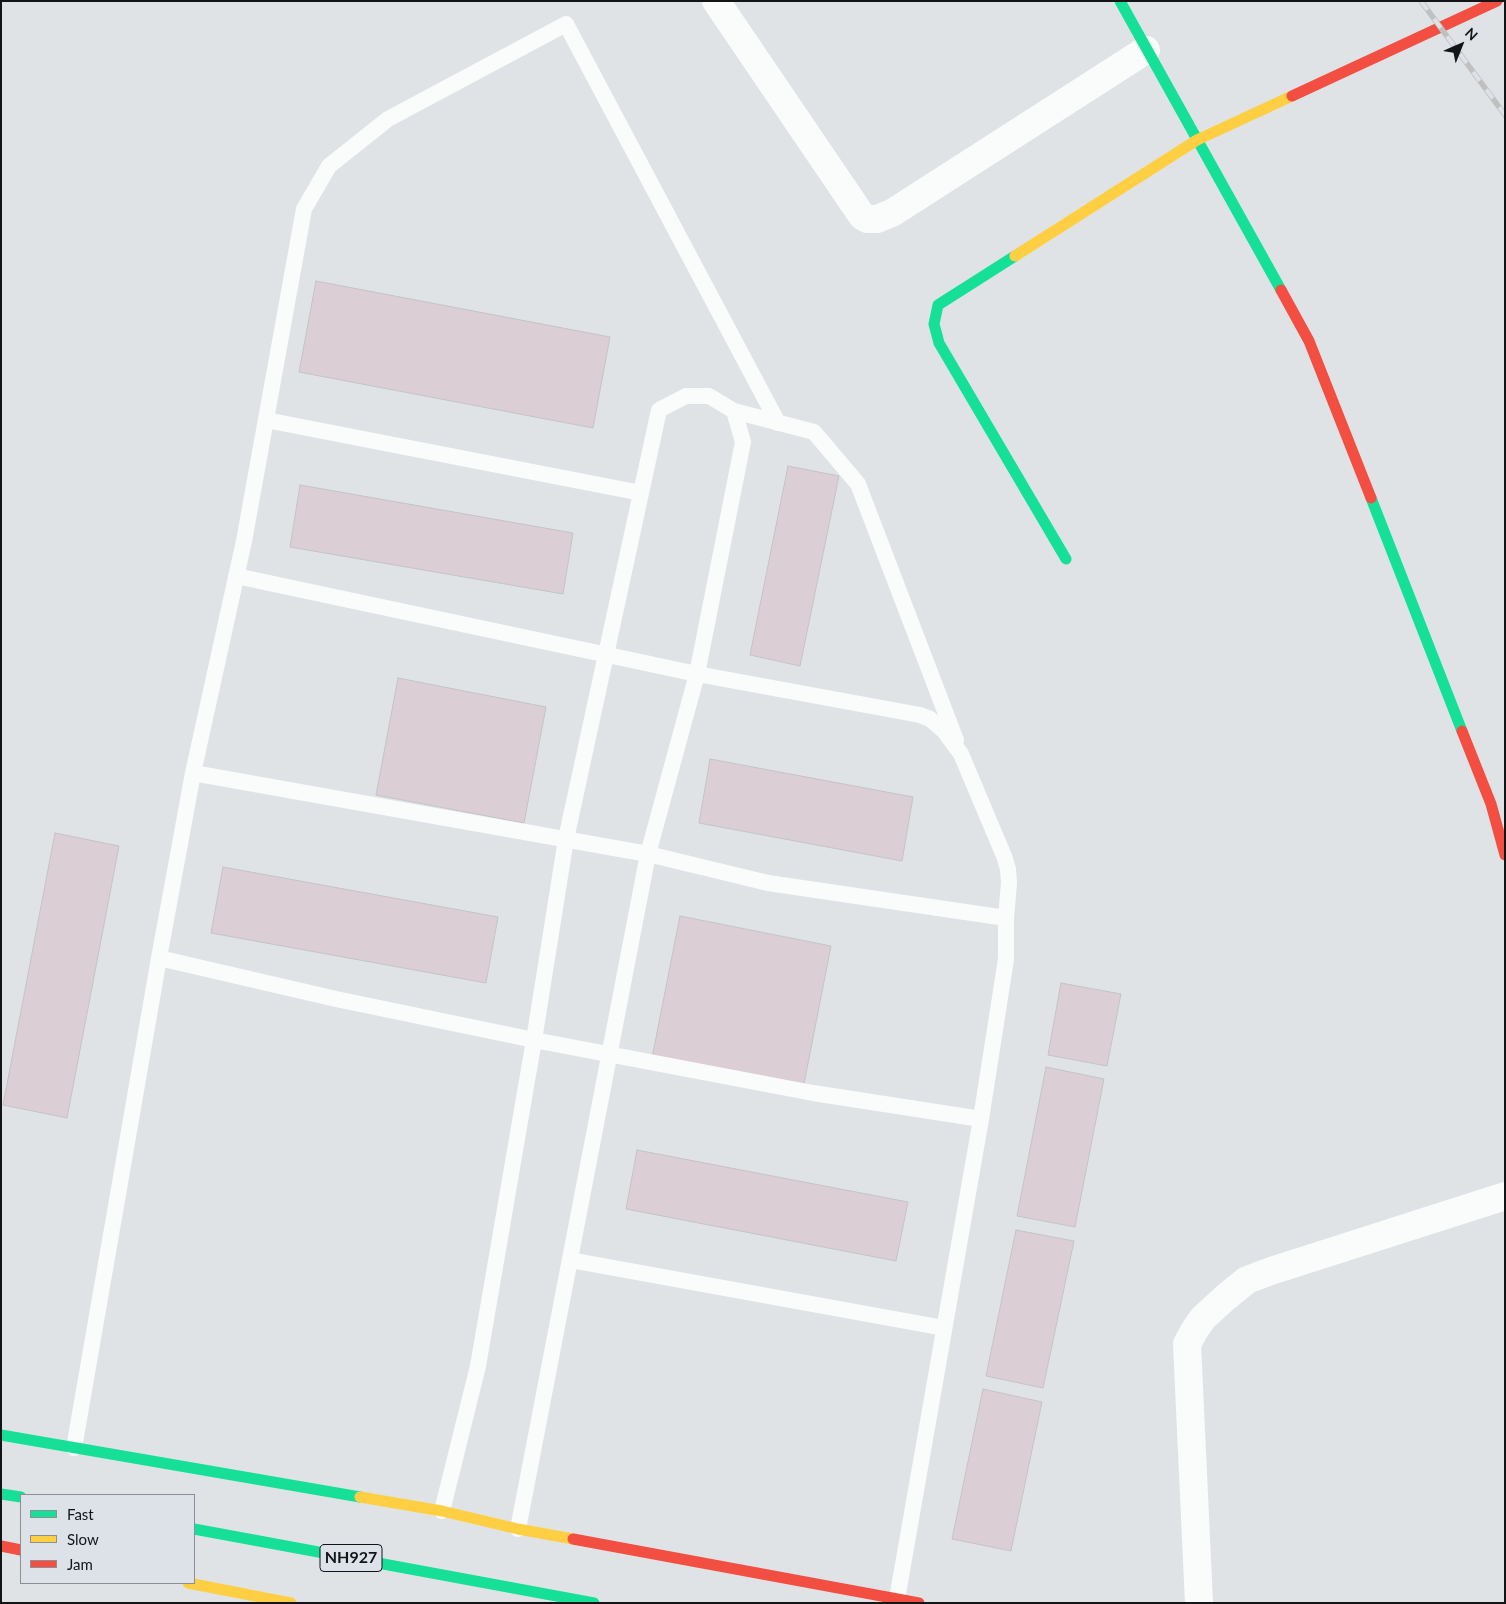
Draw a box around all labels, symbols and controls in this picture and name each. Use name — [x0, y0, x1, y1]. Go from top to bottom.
north arrow — [1436, 20, 1486, 70]
text: N — [1462, 24, 1482, 44]
legend — [20, 1494, 195, 1584]
text: Fast — [67, 1505, 94, 1523]
text: Slow — [67, 1530, 99, 1548]
road number: NH927 — [320, 1545, 382, 1572]
text: Jam — [67, 1555, 93, 1573]

